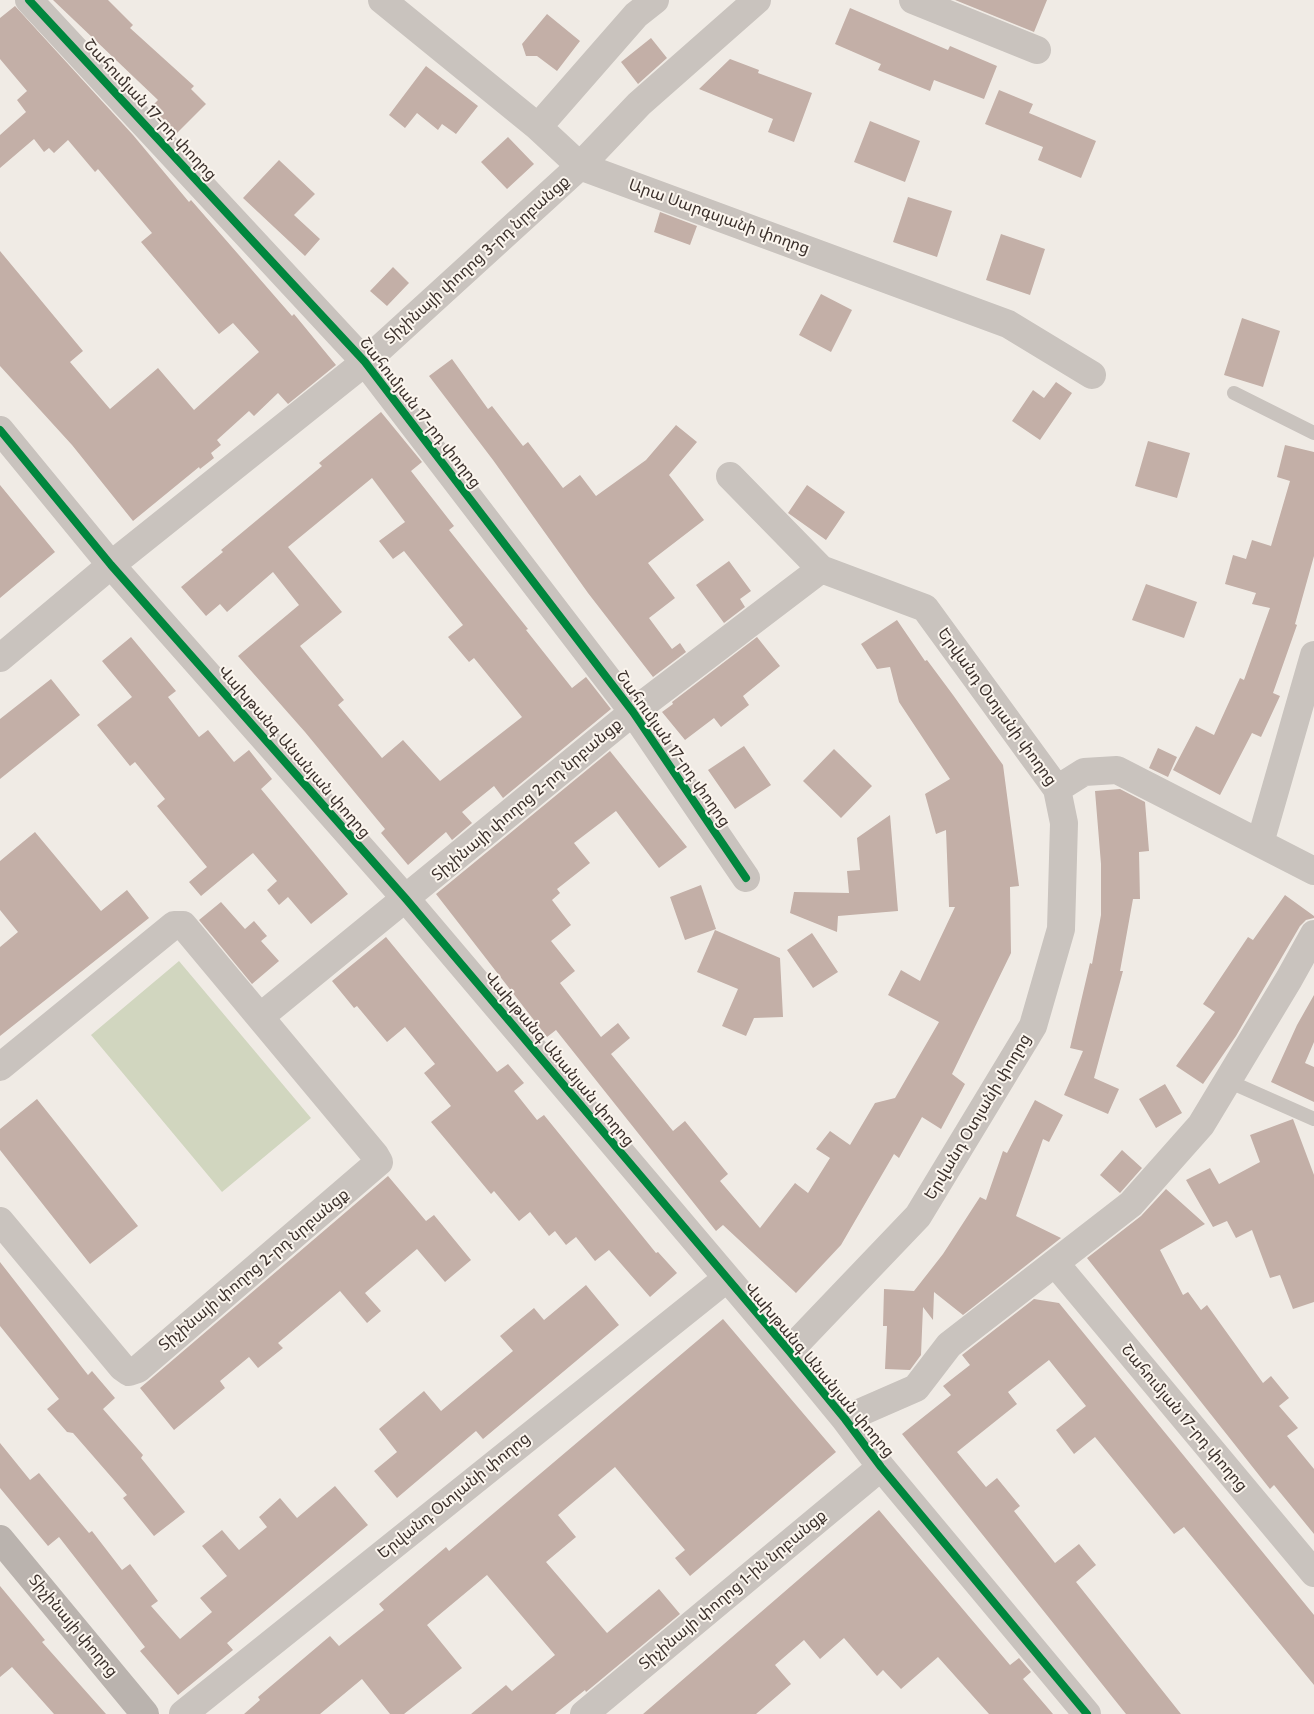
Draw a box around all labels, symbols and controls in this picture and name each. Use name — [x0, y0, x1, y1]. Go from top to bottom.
street label: Շահումյան 17-րդ փողոց — [79, 35, 221, 185]
street label: Տիչինայի փողոց 3-րդ նրբանցք — [380, 172, 574, 348]
street label: Արա Սարգսյանի փողոց — [626, 175, 812, 259]
street label: Շահումյան 17-րդ փողոց — [355, 334, 485, 492]
street label: Երվանդ Օտյանի փողոց — [933, 624, 1061, 790]
street label: Վախթանգ Անանյան փողոց — [214, 662, 374, 842]
street label: Շահումյան 17-րդ փողոց — [612, 667, 734, 831]
street label: Տիչինայի փողոց 2-րդ նրբանցք — [428, 715, 626, 885]
street label: Վախթանգ Անանյան փողոց — [480, 967, 638, 1151]
street label: Երվանդ Օտյանի փողոց — [921, 1031, 1035, 1203]
street label: Տիչինայի փողոց 2-րդ նրբանցք — [155, 1185, 353, 1355]
street label: Վախթանգ Անանյան փողոց — [740, 1278, 898, 1462]
street label: Շահումյան 17-րդ փողոց — [1117, 1340, 1251, 1496]
street label: Երվանդ Օտյանի փողոց — [374, 1429, 534, 1563]
street label: Տիչինայի փողոց 1-ին նրբանցք — [635, 1506, 831, 1674]
street label: Տիչինայի փողոց — [24, 1571, 122, 1681]

